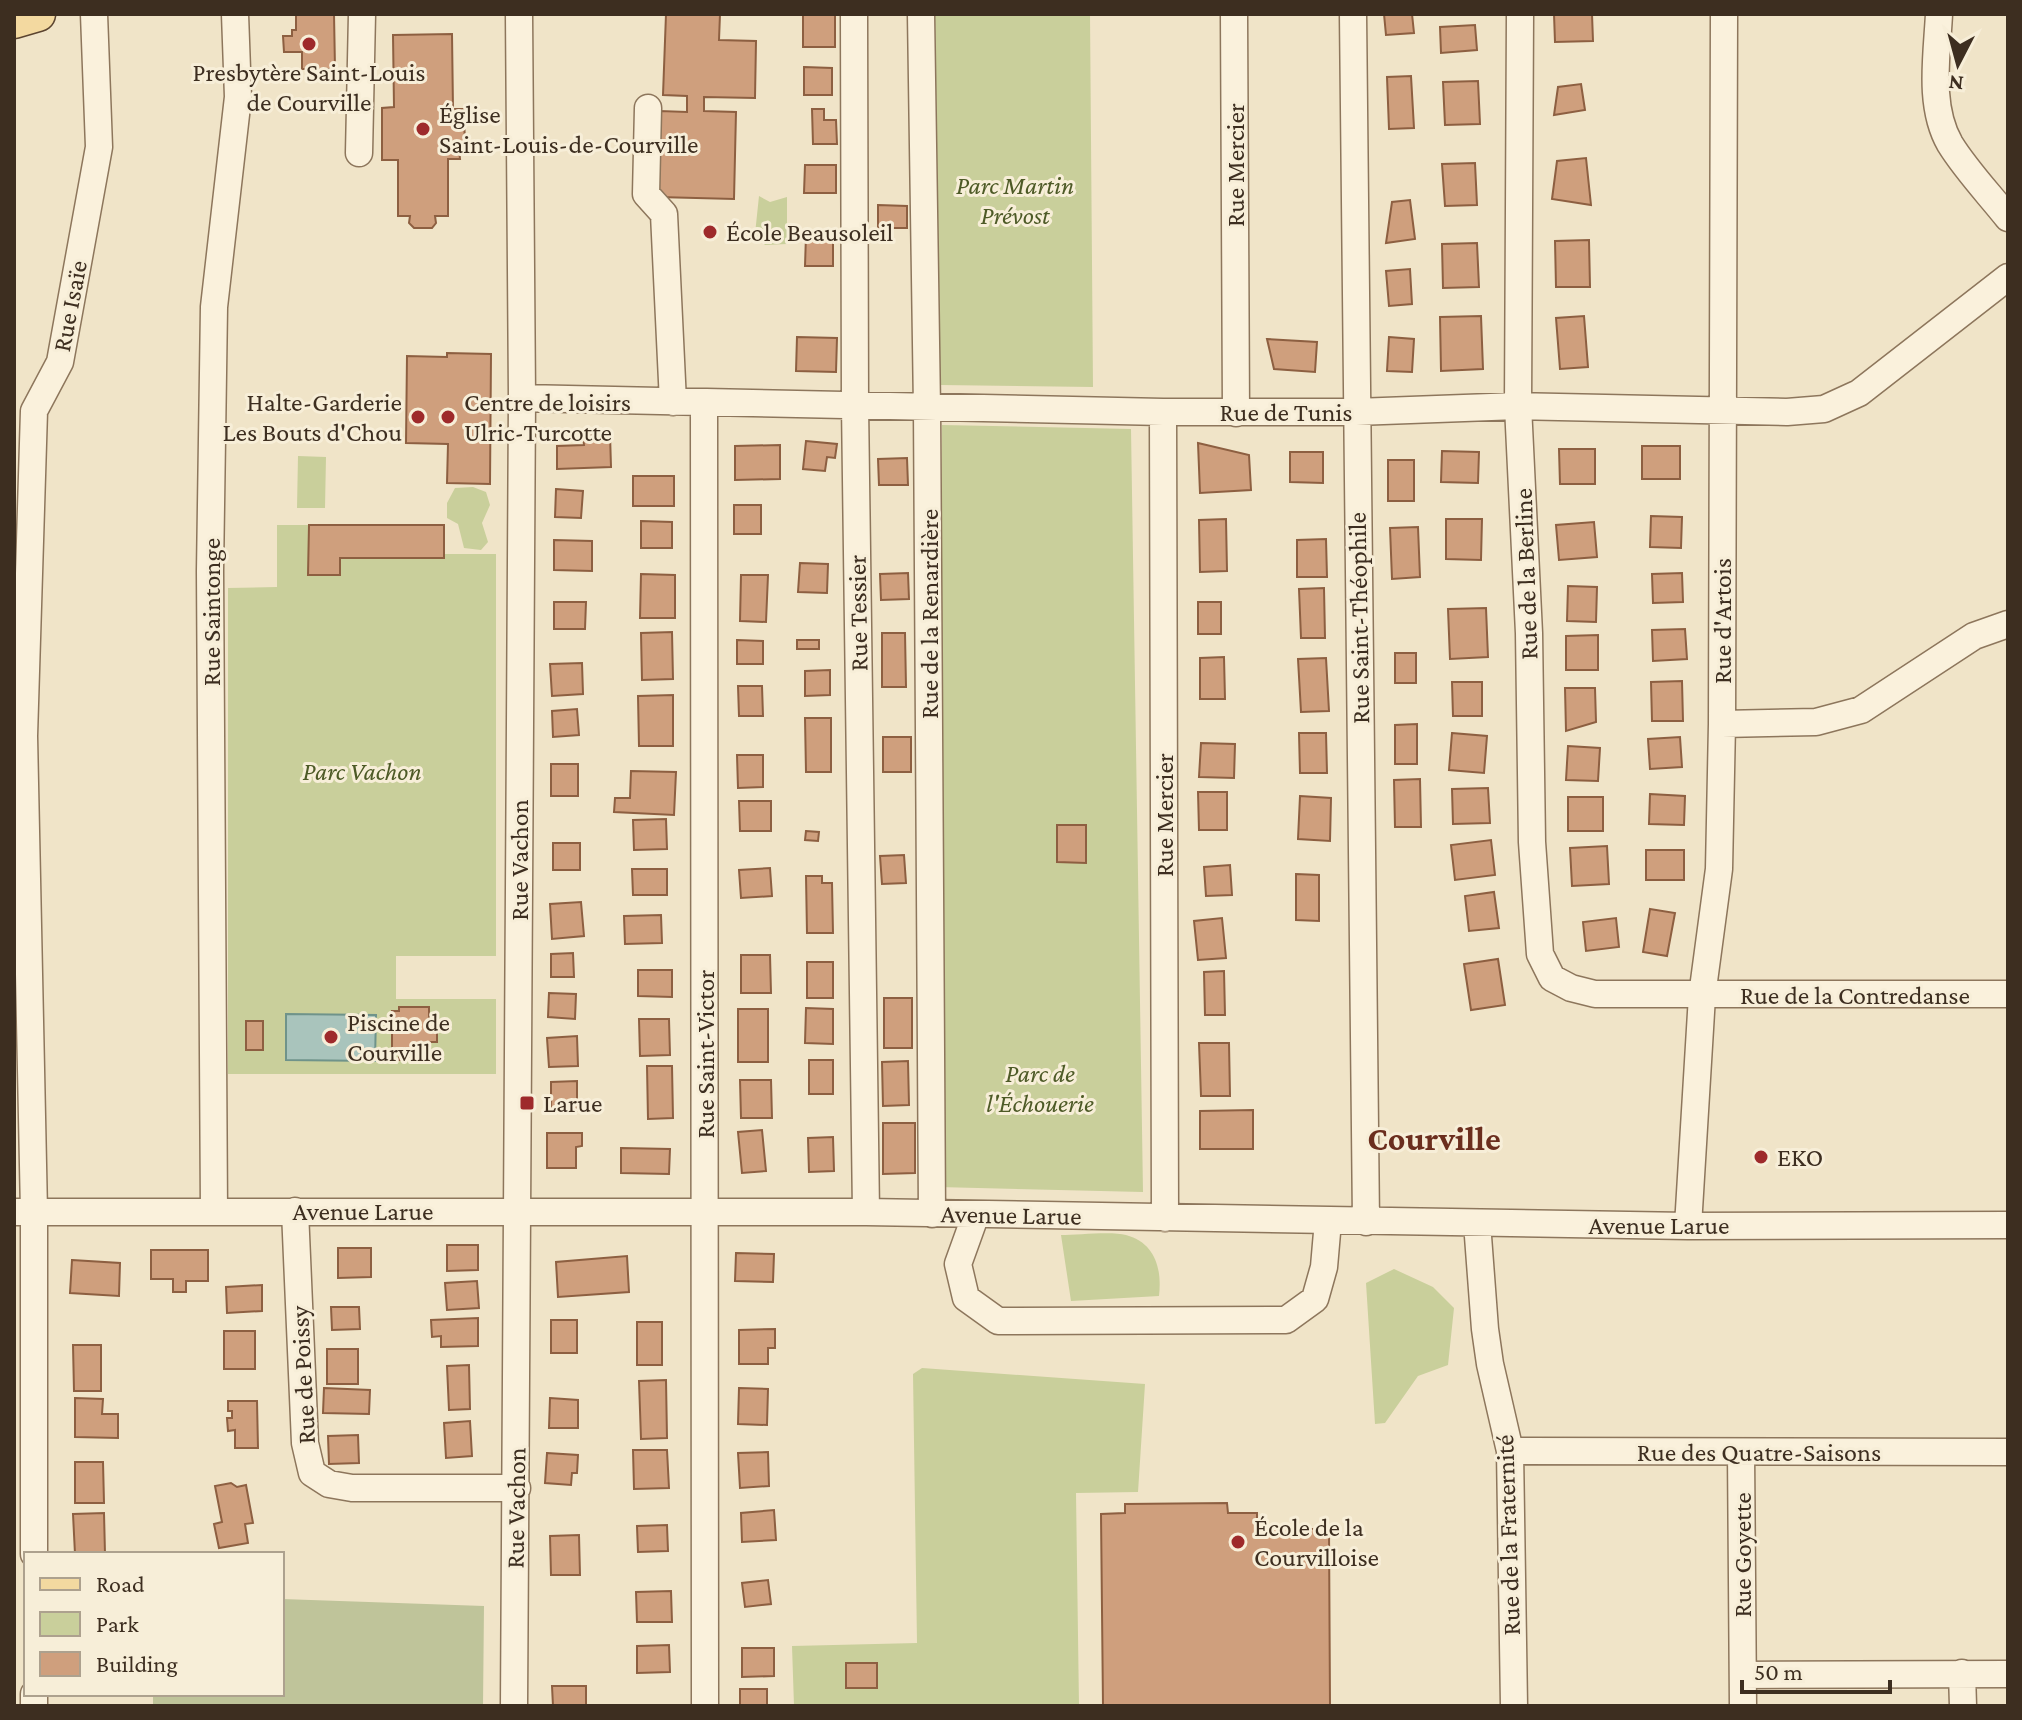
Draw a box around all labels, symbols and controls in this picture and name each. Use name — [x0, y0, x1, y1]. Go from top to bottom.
north arrow — [1918, 24, 1998, 104]
marker: Presbytère Saint-Louis de Courville — [300, 35, 318, 53]
place label: Presbytère Saint-Louis de Courville — [192, 58, 426, 117]
text: N — [1947, 70, 1965, 97]
place label: Église Saint-Louis-de-Courville — [439, 100, 699, 159]
street label: Rue Mercier — [1221, 103, 1250, 227]
marker: Église Saint-Louis-de-Courville — [414, 120, 432, 138]
park label: Parc Martin Prévost — [956, 171, 1074, 230]
place label: École Beausoleil — [726, 218, 893, 247]
marker: École Beausoleil — [701, 223, 719, 241]
street label: Rue Isaïe — [47, 258, 93, 354]
place label: Halte-Garderie Les Bouts d'Chou — [223, 388, 402, 447]
place label: Centre de loisirs Ulric-Turcotte — [464, 388, 631, 447]
street label: Rue de Tunis — [1220, 398, 1352, 427]
marker: Halte-Garderie Les Bouts d'Chou — [409, 408, 427, 426]
marker: Centre de loisirs Ulric-Turcotte — [439, 408, 457, 426]
street label: Rue de la Berline — [1509, 488, 1543, 660]
street label: Rue de la Renardière — [915, 509, 944, 719]
street label: Rue Saint-Théophile — [1343, 512, 1375, 724]
street label: Rue Saintonge — [197, 538, 226, 686]
street label: Rue Tessier — [842, 554, 874, 672]
street label: Rue d'Artois — [1708, 558, 1737, 684]
street label: Rue Mercier — [1150, 753, 1179, 877]
park label: Parc Vachon — [302, 757, 422, 786]
street label: Rue Vachon — [505, 799, 534, 921]
street label: Rue Saint-Victor — [691, 969, 720, 1139]
street label: Rue de la Contredanse — [1740, 981, 1970, 1010]
place label: Piscine de Courville — [347, 1008, 450, 1067]
marker: Piscine de Courville — [322, 1028, 340, 1046]
park label: Parc de l'Échouerie — [986, 1059, 1094, 1118]
place label: Larue — [543, 1089, 602, 1118]
marker: Larue — [518, 1094, 536, 1112]
district label: Courville — [1367, 1120, 1501, 1157]
place label: EKO — [1777, 1143, 1823, 1172]
marker: EKO — [1752, 1148, 1770, 1166]
street label: Avenue Larue — [293, 1197, 433, 1226]
street label: Avenue Larue — [940, 1199, 1082, 1231]
street label: Avenue Larue — [1589, 1211, 1729, 1240]
street label: Rue de Poissy — [285, 1304, 321, 1445]
street label: Rue de la Fraternité — [1490, 1434, 1526, 1636]
street label: Rue des Quatre-Saisons — [1637, 1438, 1881, 1467]
street label: Rue Vachon — [500, 1447, 532, 1569]
street label: Rue Goyette — [1728, 1492, 1757, 1618]
place label: École de la Courvilloise — [1254, 1513, 1379, 1572]
marker: École de la Courvilloise — [1229, 1533, 1247, 1551]
legend — [24, 1552, 284, 1696]
text: Road — [96, 1570, 145, 1597]
text: Park — [96, 1610, 139, 1637]
scale bar — [1742, 1644, 1890, 1694]
text: Building — [96, 1650, 178, 1677]
text: 50 m — [1754, 1658, 1803, 1685]

